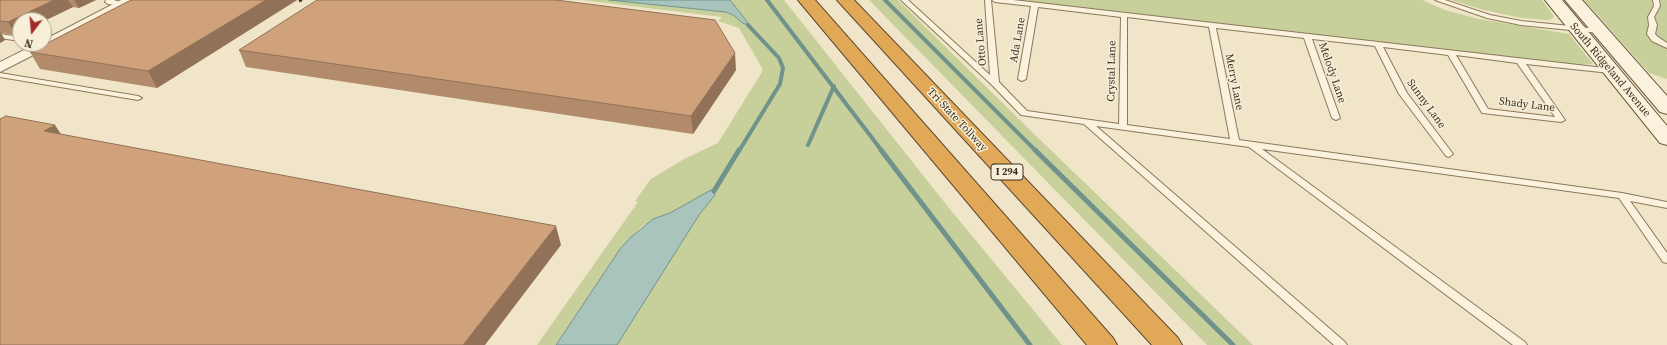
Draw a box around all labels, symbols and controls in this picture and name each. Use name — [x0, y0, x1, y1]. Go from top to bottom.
north arrow — [12, 12, 52, 52]
street label: Ada Lane — [1008, 16, 1028, 64]
street label: Otto Lane — [972, 18, 990, 66]
street label: South Ridgeland Avenue — [1567, 20, 1653, 120]
text: N — [23, 35, 35, 51]
street label: Crystal Lane — [1105, 40, 1119, 102]
street label: Melody Lane — [1315, 41, 1349, 105]
street label: Merry Lane — [1222, 53, 1246, 111]
street label: Sunny Lane — [1404, 77, 1448, 131]
street label: Tri-State Tollway — [924, 86, 990, 154]
street label: Shady Lane — [1498, 95, 1556, 115]
road number: I 294 — [991, 164, 1023, 180]

